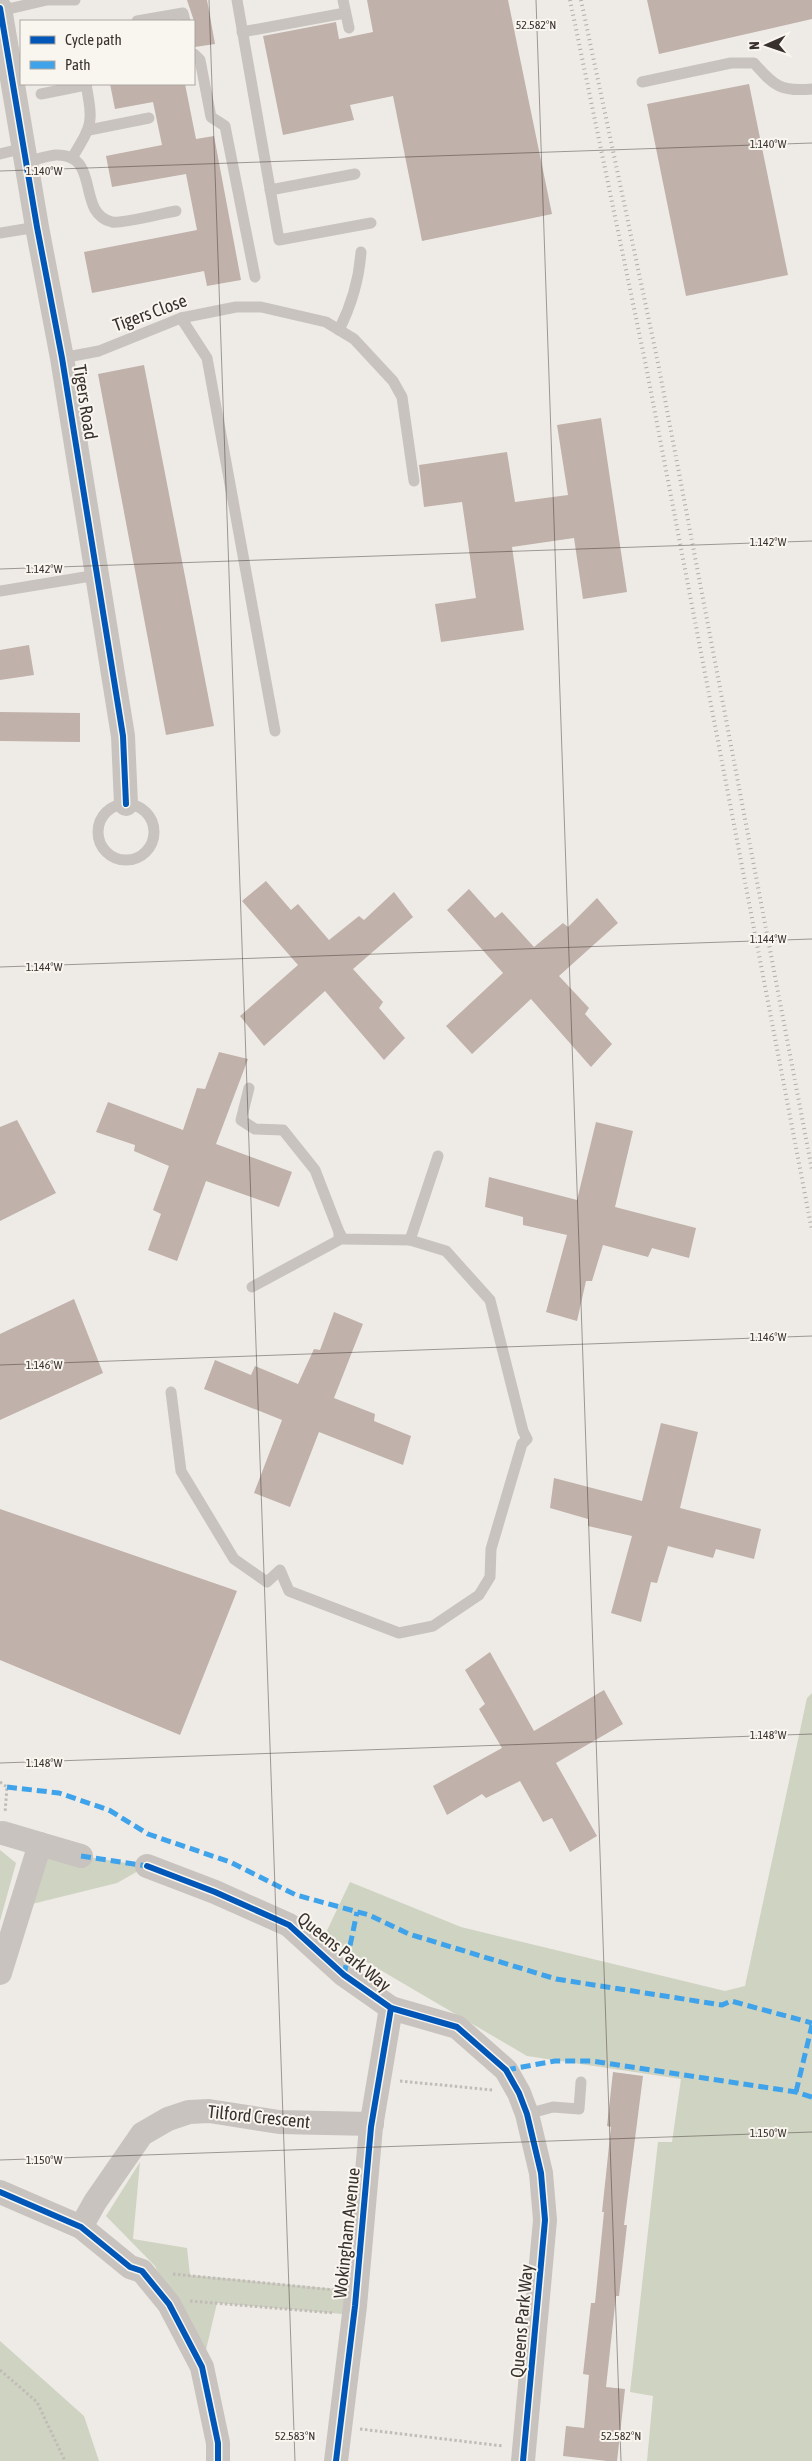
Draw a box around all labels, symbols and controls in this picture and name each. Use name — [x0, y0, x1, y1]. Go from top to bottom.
text: 52.582°N — [516, 18, 556, 32]
legend — [20, 20, 195, 85]
north arrow — [742, 20, 792, 70]
text: Cycle path — [65, 31, 122, 48]
text: N — [746, 41, 762, 50]
text: Path — [65, 56, 91, 73]
text: 1.140°W — [750, 137, 787, 151]
text: 1.140°W — [26, 164, 63, 178]
street label: Tigers Close — [110, 289, 190, 336]
street label: Tigers Road — [69, 363, 102, 441]
text: 1.142°W — [750, 535, 787, 549]
text: 1.142°W — [26, 562, 63, 576]
text: 1.144°W — [750, 932, 787, 946]
text: 1.144°W — [26, 960, 63, 974]
text: 1.146°W — [750, 1330, 787, 1344]
text: 1.146°W — [26, 1358, 63, 1372]
text: 1.148°W — [750, 1728, 787, 1742]
text: 1.148°W — [26, 1756, 63, 1770]
street label: Queens Park Way — [293, 1908, 395, 1996]
street label: Tilford Crescent — [207, 2101, 311, 2132]
text: 1.150°W — [750, 2126, 787, 2140]
text: 1.150°W — [26, 2153, 63, 2167]
street label: Wokingham Avenue — [329, 2167, 364, 2299]
street label: Queens Park Way — [506, 2263, 537, 2379]
text: 52.583°N — [275, 2429, 315, 2443]
text: 52.582°N — [601, 2429, 641, 2443]

